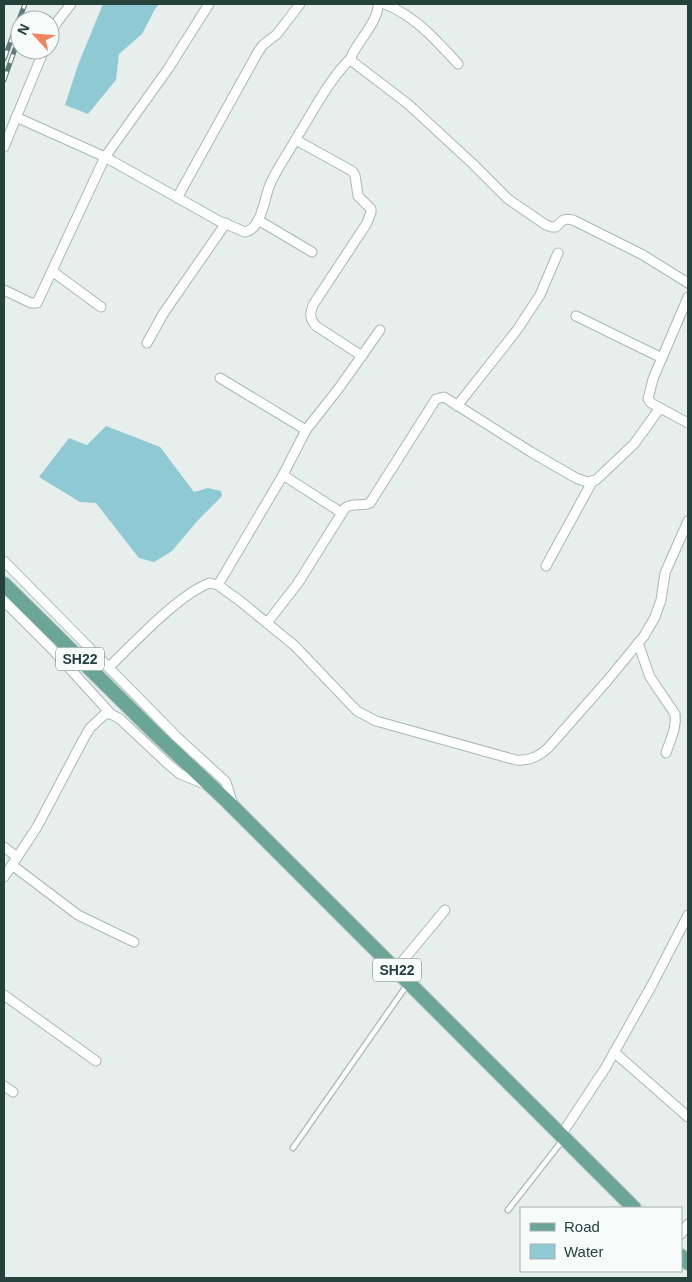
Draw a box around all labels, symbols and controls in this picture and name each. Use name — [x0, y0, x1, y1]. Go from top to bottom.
north arrow — [10, 10, 60, 60]
text: N — [14, 21, 33, 37]
road number: SH22 — [56, 648, 104, 671]
road number: SH22 — [373, 958, 421, 982]
legend — [520, 1207, 682, 1272]
text: Road — [564, 1218, 600, 1235]
text: Water — [564, 1243, 603, 1260]

